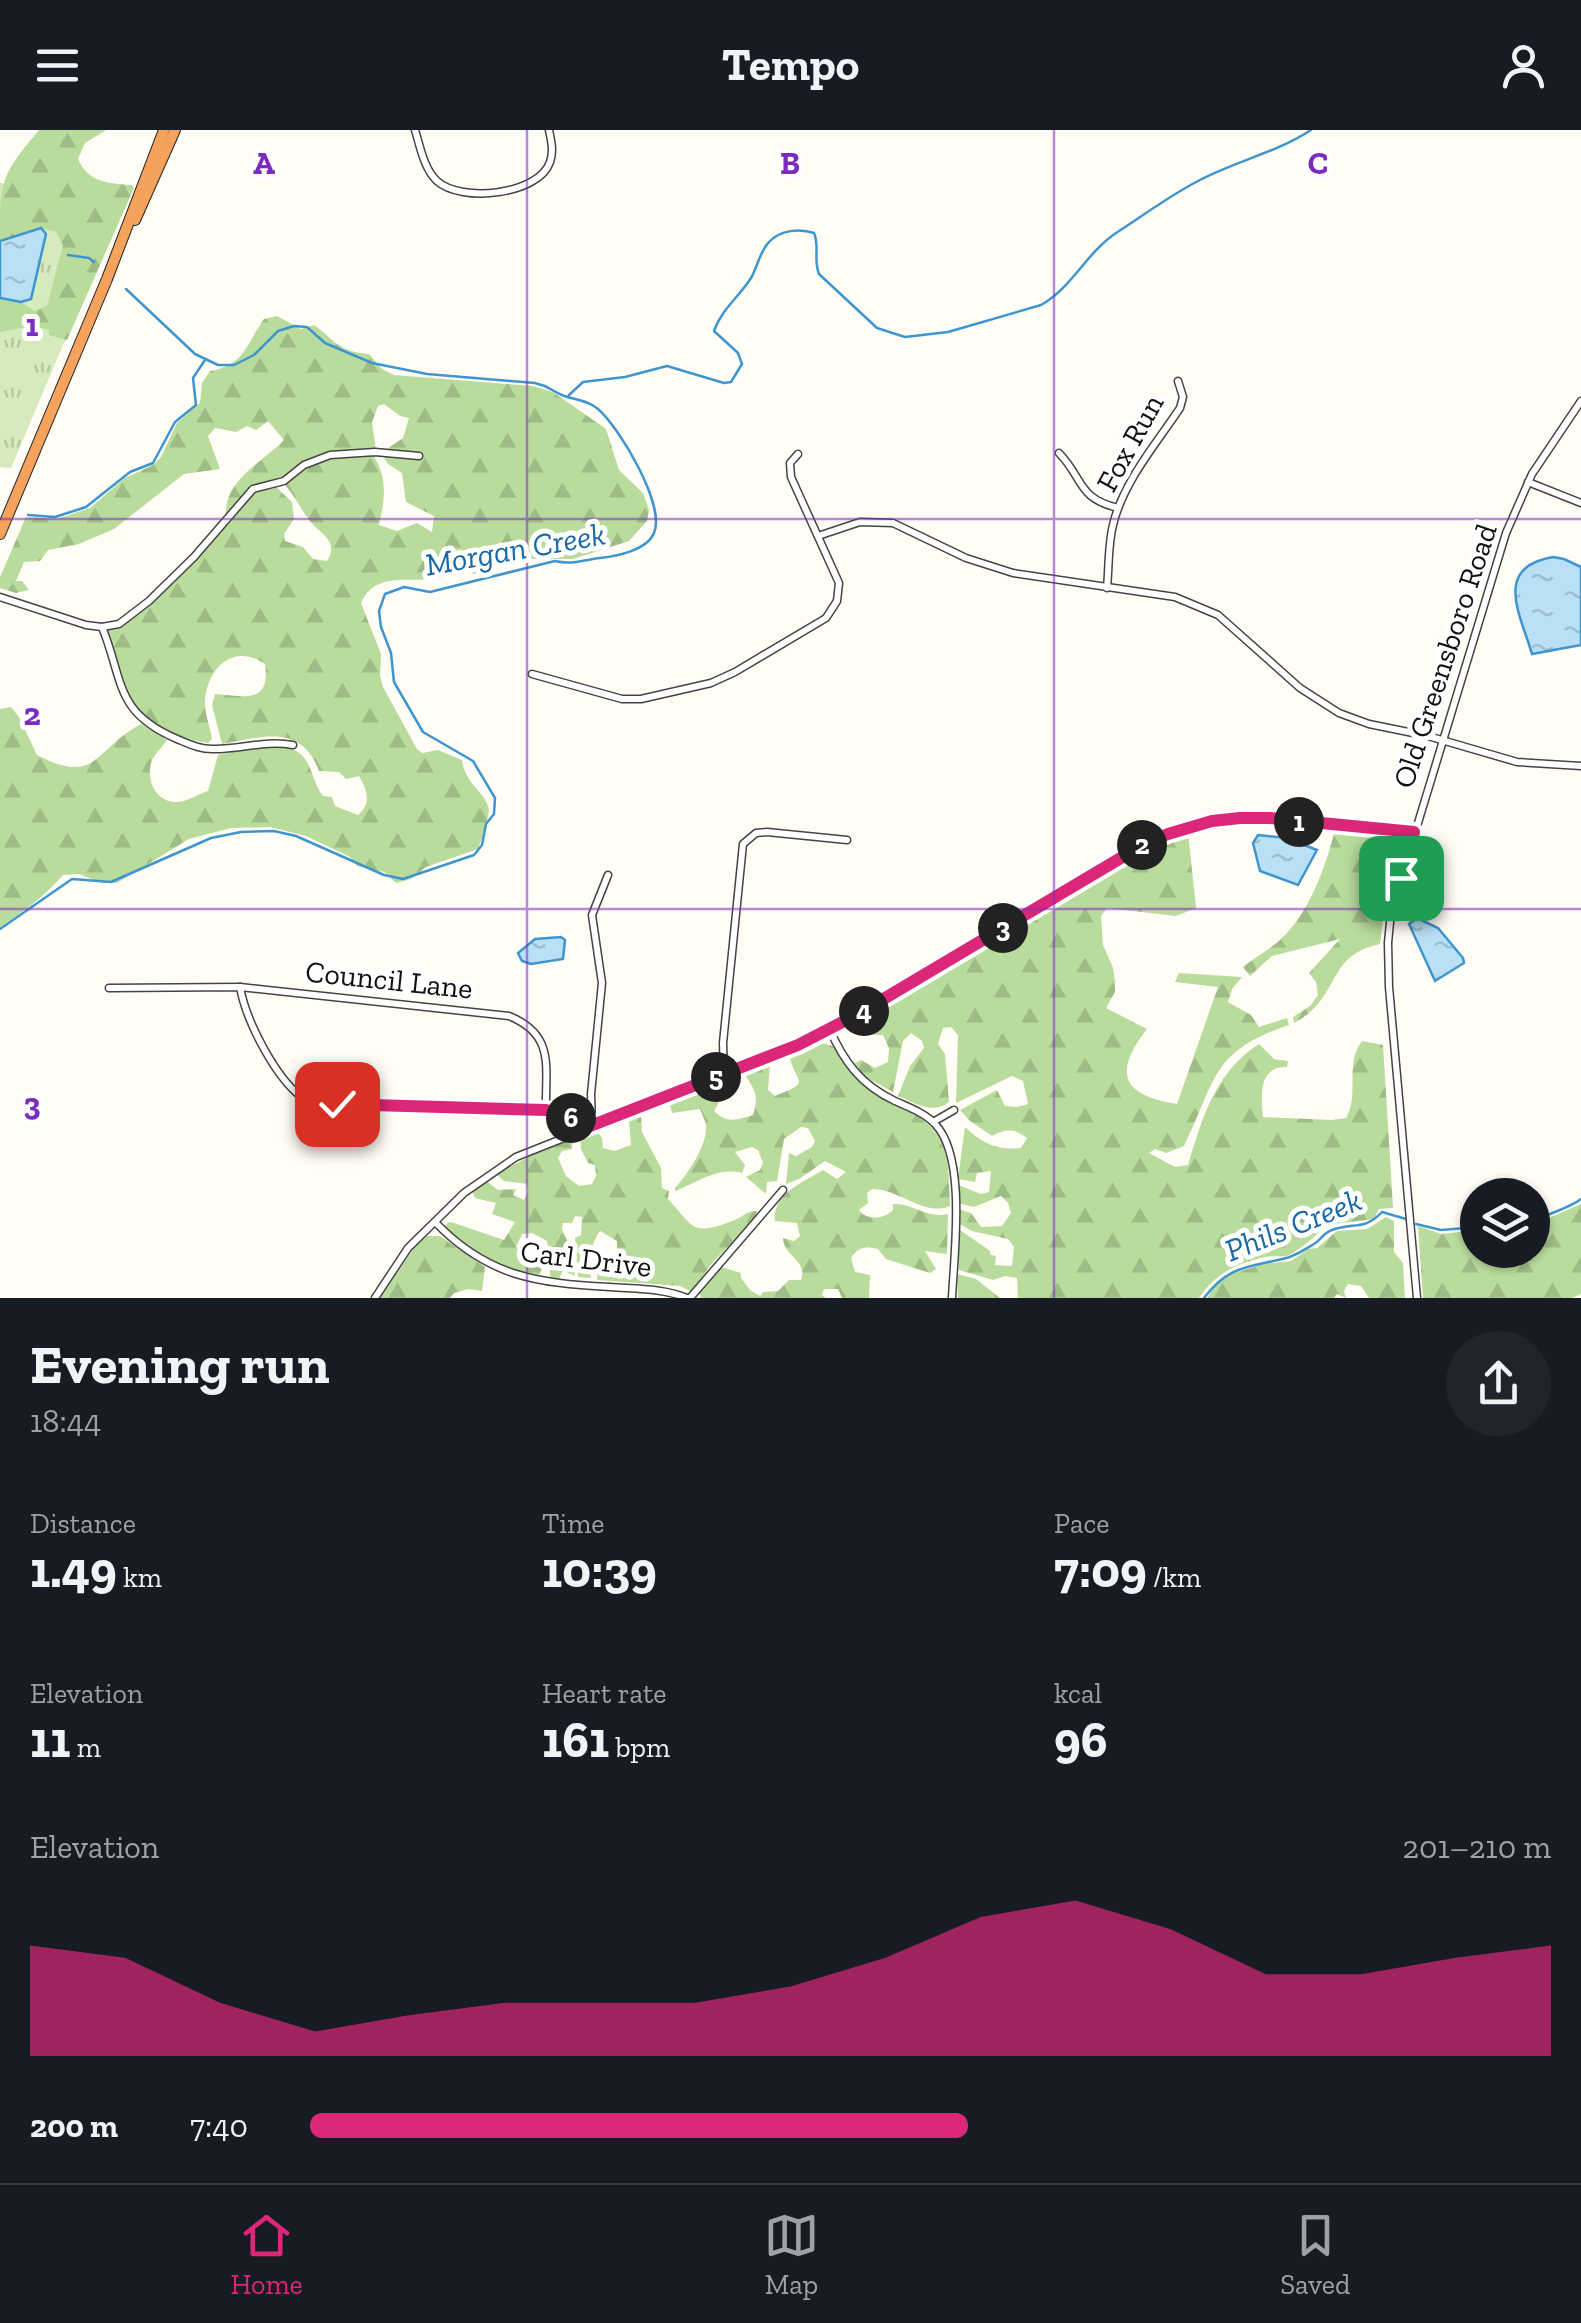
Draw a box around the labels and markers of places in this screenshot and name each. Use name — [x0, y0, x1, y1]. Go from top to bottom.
pin: 1 — [1274, 797, 1324, 847]
pin: 2 — [1117, 820, 1167, 870]
pin — [1359, 836, 1444, 921]
pin: 3 — [978, 903, 1028, 953]
pin: 4 — [839, 986, 889, 1036]
pin: 5 — [691, 1052, 741, 1102]
pin — [295, 1062, 380, 1147]
pin: 6 — [546, 1093, 596, 1143]

